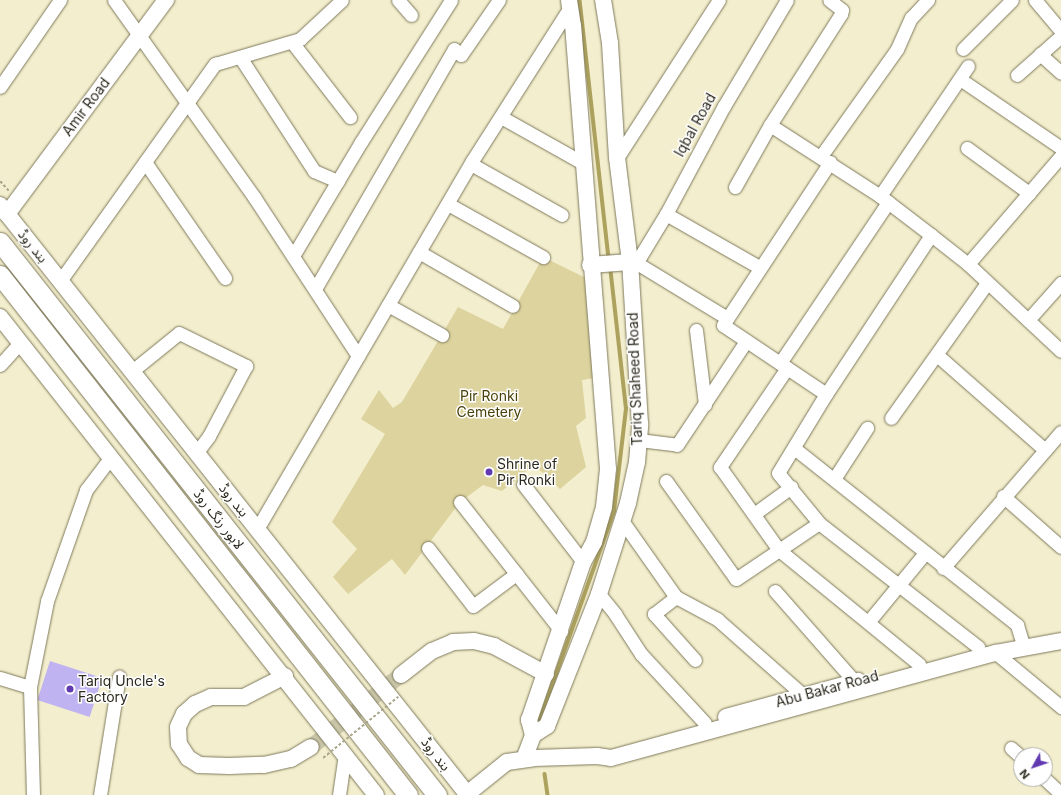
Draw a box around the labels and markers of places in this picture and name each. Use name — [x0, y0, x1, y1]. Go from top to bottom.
place label: Shrine of Pir Ronki — [497, 456, 557, 488]
marker: Shrine of Pir Ronki — [484, 467, 494, 477]
place label: Tariq Uncle's Factory — [78, 673, 165, 706]
marker: Tariq Uncle's Factory — [65, 684, 75, 694]

